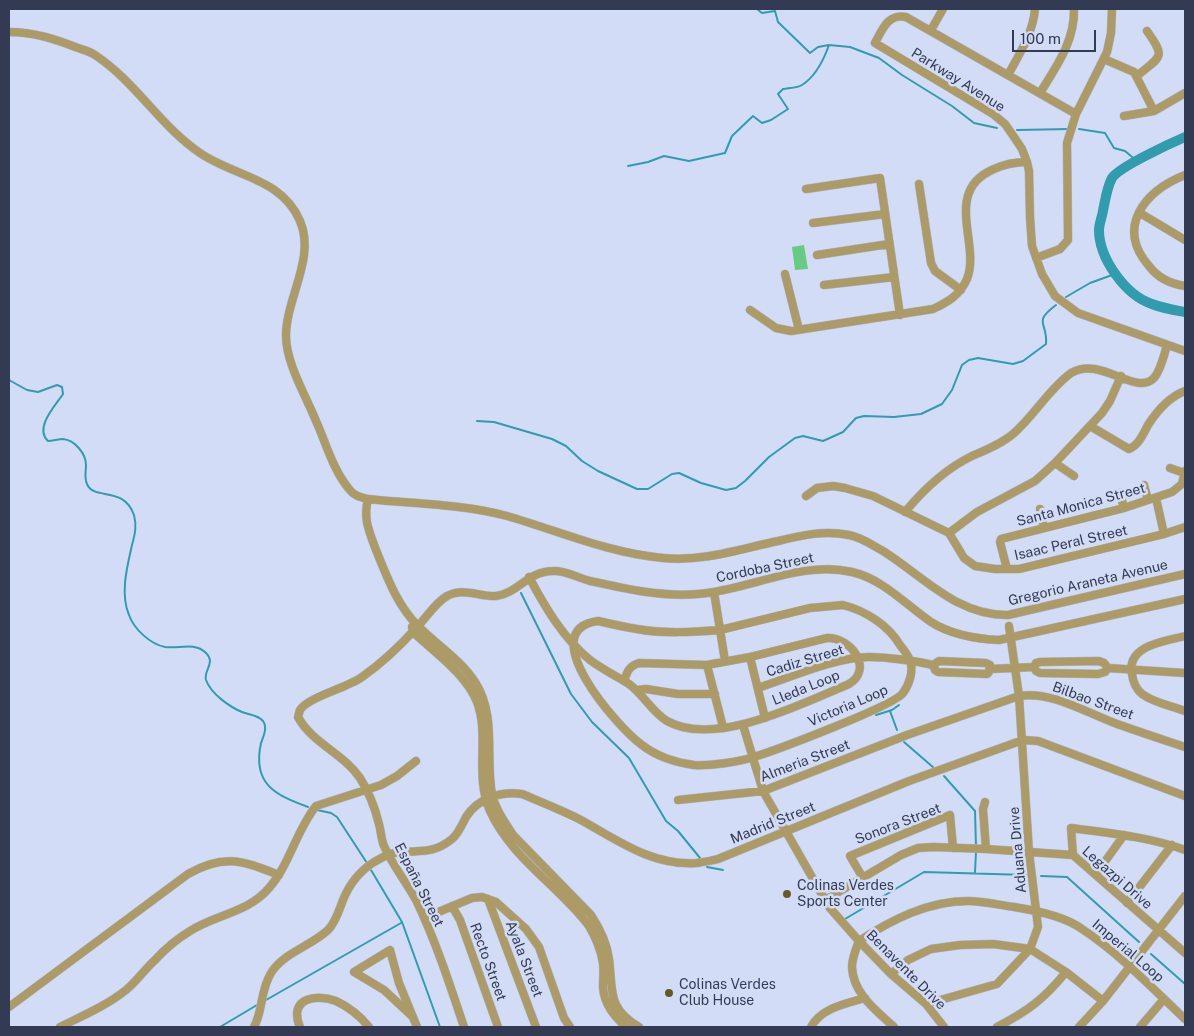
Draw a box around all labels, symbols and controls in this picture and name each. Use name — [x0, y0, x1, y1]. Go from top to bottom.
scale bar — [1014, 20, 1098, 52]
text: 100 m — [1020, 30, 1061, 47]
street label: Parkway Avenue — [908, 44, 1008, 116]
street label: Santa Monica Street — [1015, 480, 1147, 530]
street label: Isaac Peral Street — [1013, 522, 1129, 564]
street label: Cordoba Street — [715, 549, 815, 587]
street label: Gregorio Araneta Avenue — [1007, 556, 1169, 610]
street label: Cadiz Street — [764, 641, 846, 681]
street label: Lleda Loop — [770, 667, 842, 709]
street label: Bilbao Street — [1050, 679, 1136, 723]
street label: Victoria Loop — [805, 682, 891, 730]
street label: Almeria Street — [758, 736, 852, 786]
street label: Madrid Street — [728, 798, 818, 848]
street label: Sonora Street — [853, 800, 943, 848]
street label: Aduana Drive — [1006, 806, 1030, 894]
street label: España Street — [391, 840, 447, 930]
street label: Legazpi Drive — [1079, 843, 1155, 913]
place label: Colinas Verdes Sports Center — [797, 878, 894, 910]
marker: Colinas Verdes Sports Center — [781, 888, 793, 900]
street label: Imperial Loop — [1089, 916, 1167, 986]
street label: Ayala Street — [502, 918, 546, 1000]
street label: Recto Street — [466, 921, 510, 1003]
street label: Benavente Drive — [863, 927, 949, 1013]
place label: Colinas Verdes Club House — [679, 977, 776, 1010]
marker: Colinas Verdes Club House — [663, 987, 675, 999]

